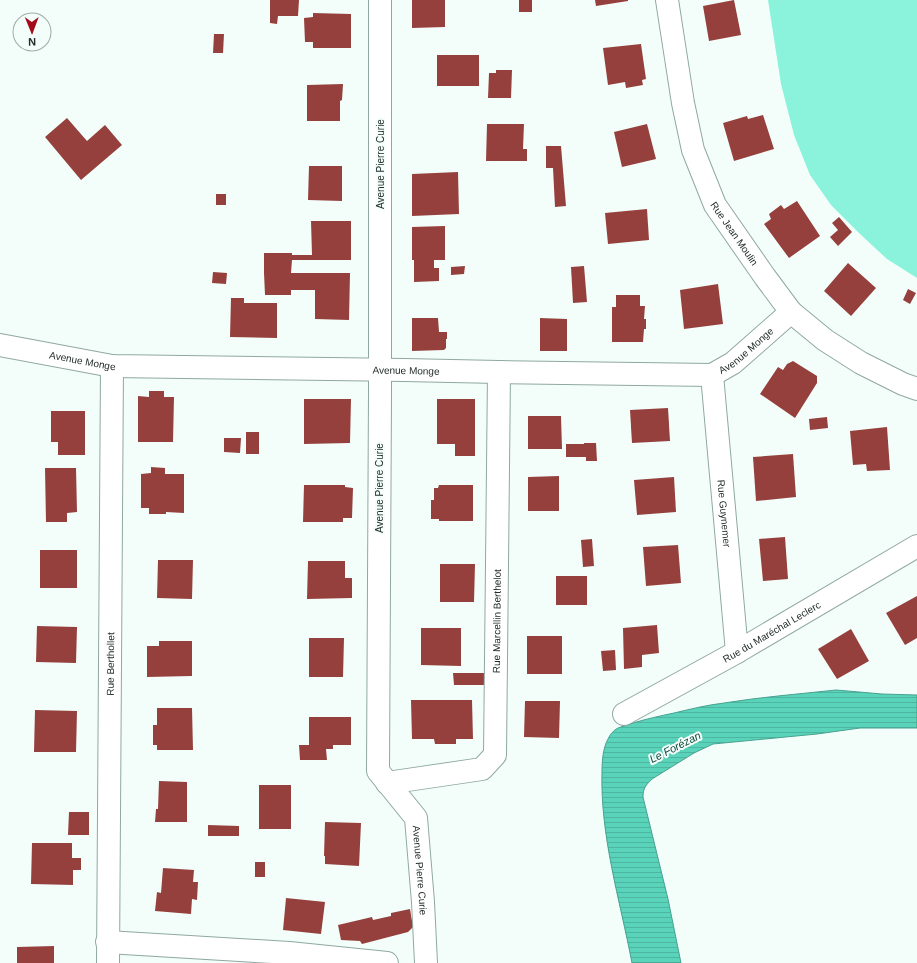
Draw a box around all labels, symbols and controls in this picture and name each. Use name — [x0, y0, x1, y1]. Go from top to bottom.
north arrow — [12, 12, 52, 52]
text: N — [28, 36, 36, 48]
street label: Avenue Pierre Curie — [375, 119, 386, 209]
street label: Rue Jean Moulin — [709, 199, 761, 267]
street label: Avenue Monge — [717, 325, 776, 376]
street label: Avenue Monge — [49, 349, 116, 372]
street label: Avenue Monge — [372, 364, 440, 376]
street label: Avenue Pierre Curie — [374, 443, 385, 533]
street label: Rue Guynemer — [716, 479, 733, 548]
street label: Rue Marcellin Berthelot — [490, 569, 502, 673]
street label: Rue du Maréchal Leclerc — [721, 599, 822, 664]
street label: Rue Berthollet — [104, 632, 116, 696]
water label: Le Forézan — [647, 729, 703, 765]
street label: Avenue Pierre Curie — [411, 825, 429, 916]

